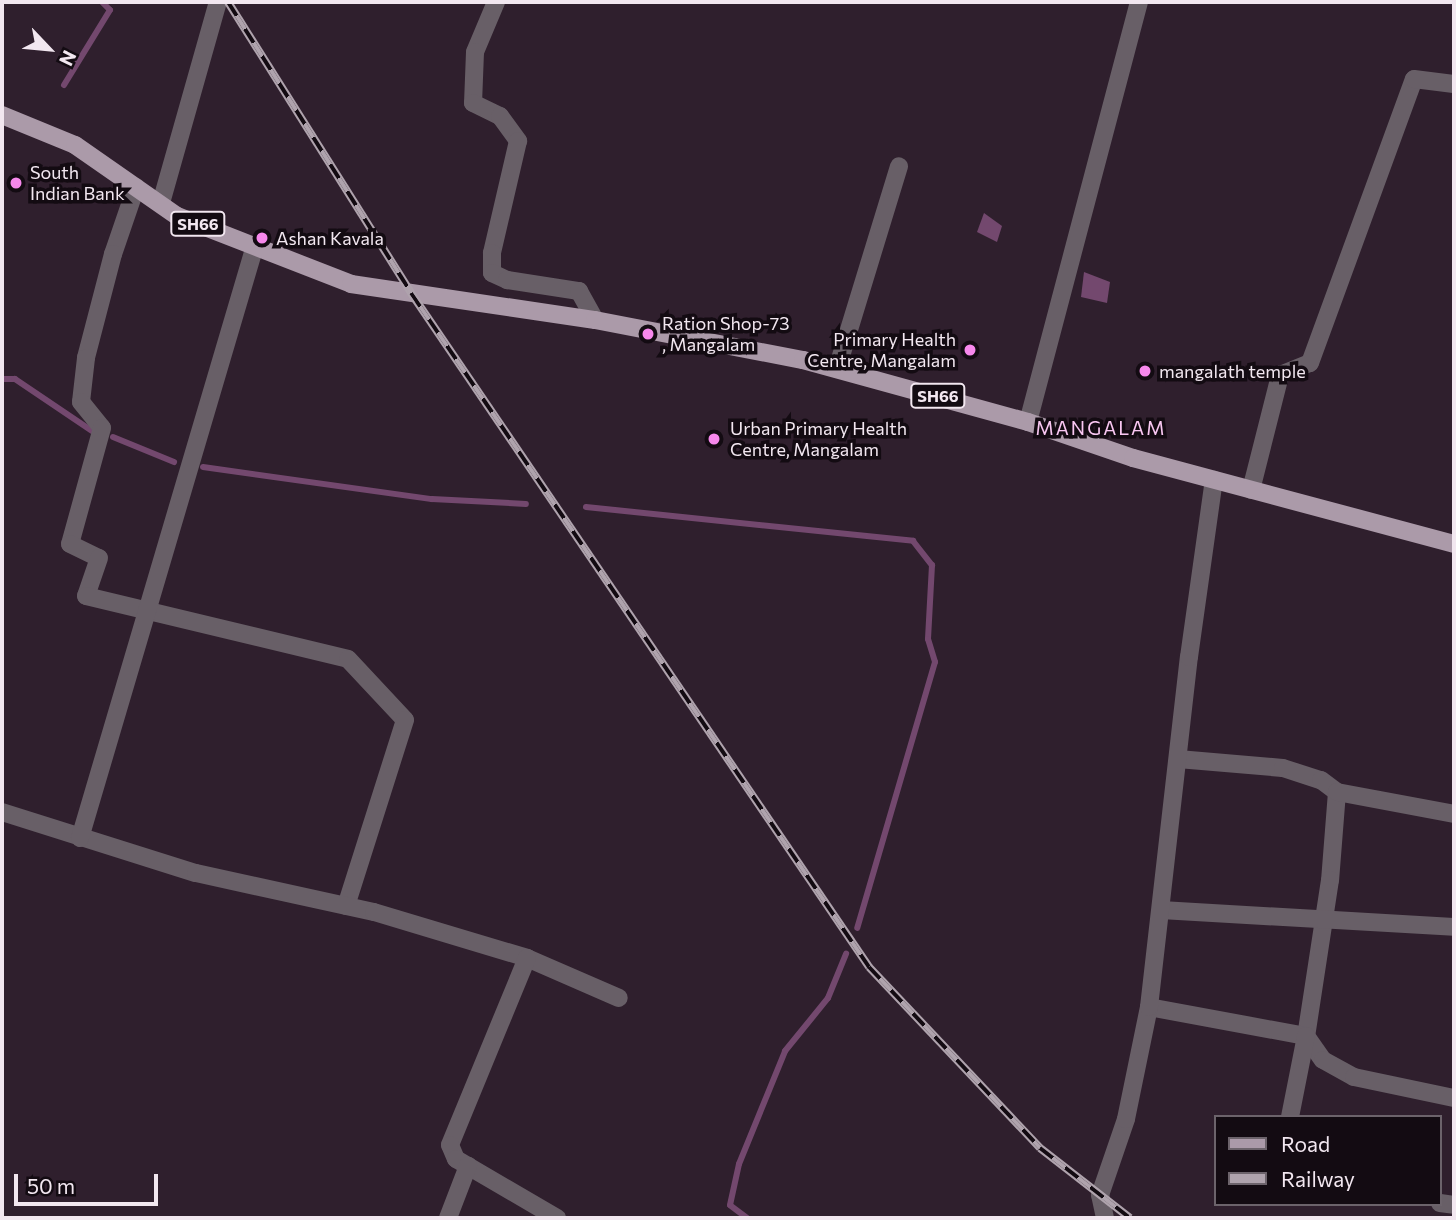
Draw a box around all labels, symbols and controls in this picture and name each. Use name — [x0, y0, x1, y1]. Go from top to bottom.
north arrow — [14, 14, 84, 84]
text: N — [55, 47, 82, 70]
place label: South Indian Bank — [30, 162, 125, 204]
marker: South Indian Bank — [8, 175, 24, 191]
road number: SH66 — [170, 212, 226, 236]
place label: Ashan Kavala — [276, 227, 384, 249]
marker: Ashan Kavala — [254, 230, 270, 246]
place label: Ration Shop-73 , Mangalam — [662, 313, 790, 356]
marker: Ration Shop-73 , Mangalam — [640, 326, 656, 342]
place label: Primary Health Centre, Mangalam — [807, 329, 956, 372]
marker: Primary Health Centre, Mangalam — [962, 342, 978, 358]
place label: mangalath temple — [1159, 360, 1306, 382]
marker: mangalath temple — [1137, 363, 1153, 379]
road number: SH66 — [910, 384, 966, 408]
district label: MANGALAM — [1037, 417, 1165, 439]
place label: Urban Primary Health Centre, Mangalam — [730, 418, 907, 460]
marker: Urban Primary Health Centre, Mangalam — [704, 429, 724, 449]
legend — [1214, 1115, 1442, 1206]
text: Road — [1281, 1131, 1330, 1156]
scale bar — [18, 1160, 161, 1204]
text: Railway — [1281, 1166, 1355, 1191]
text: 50 m — [27, 1173, 75, 1198]

